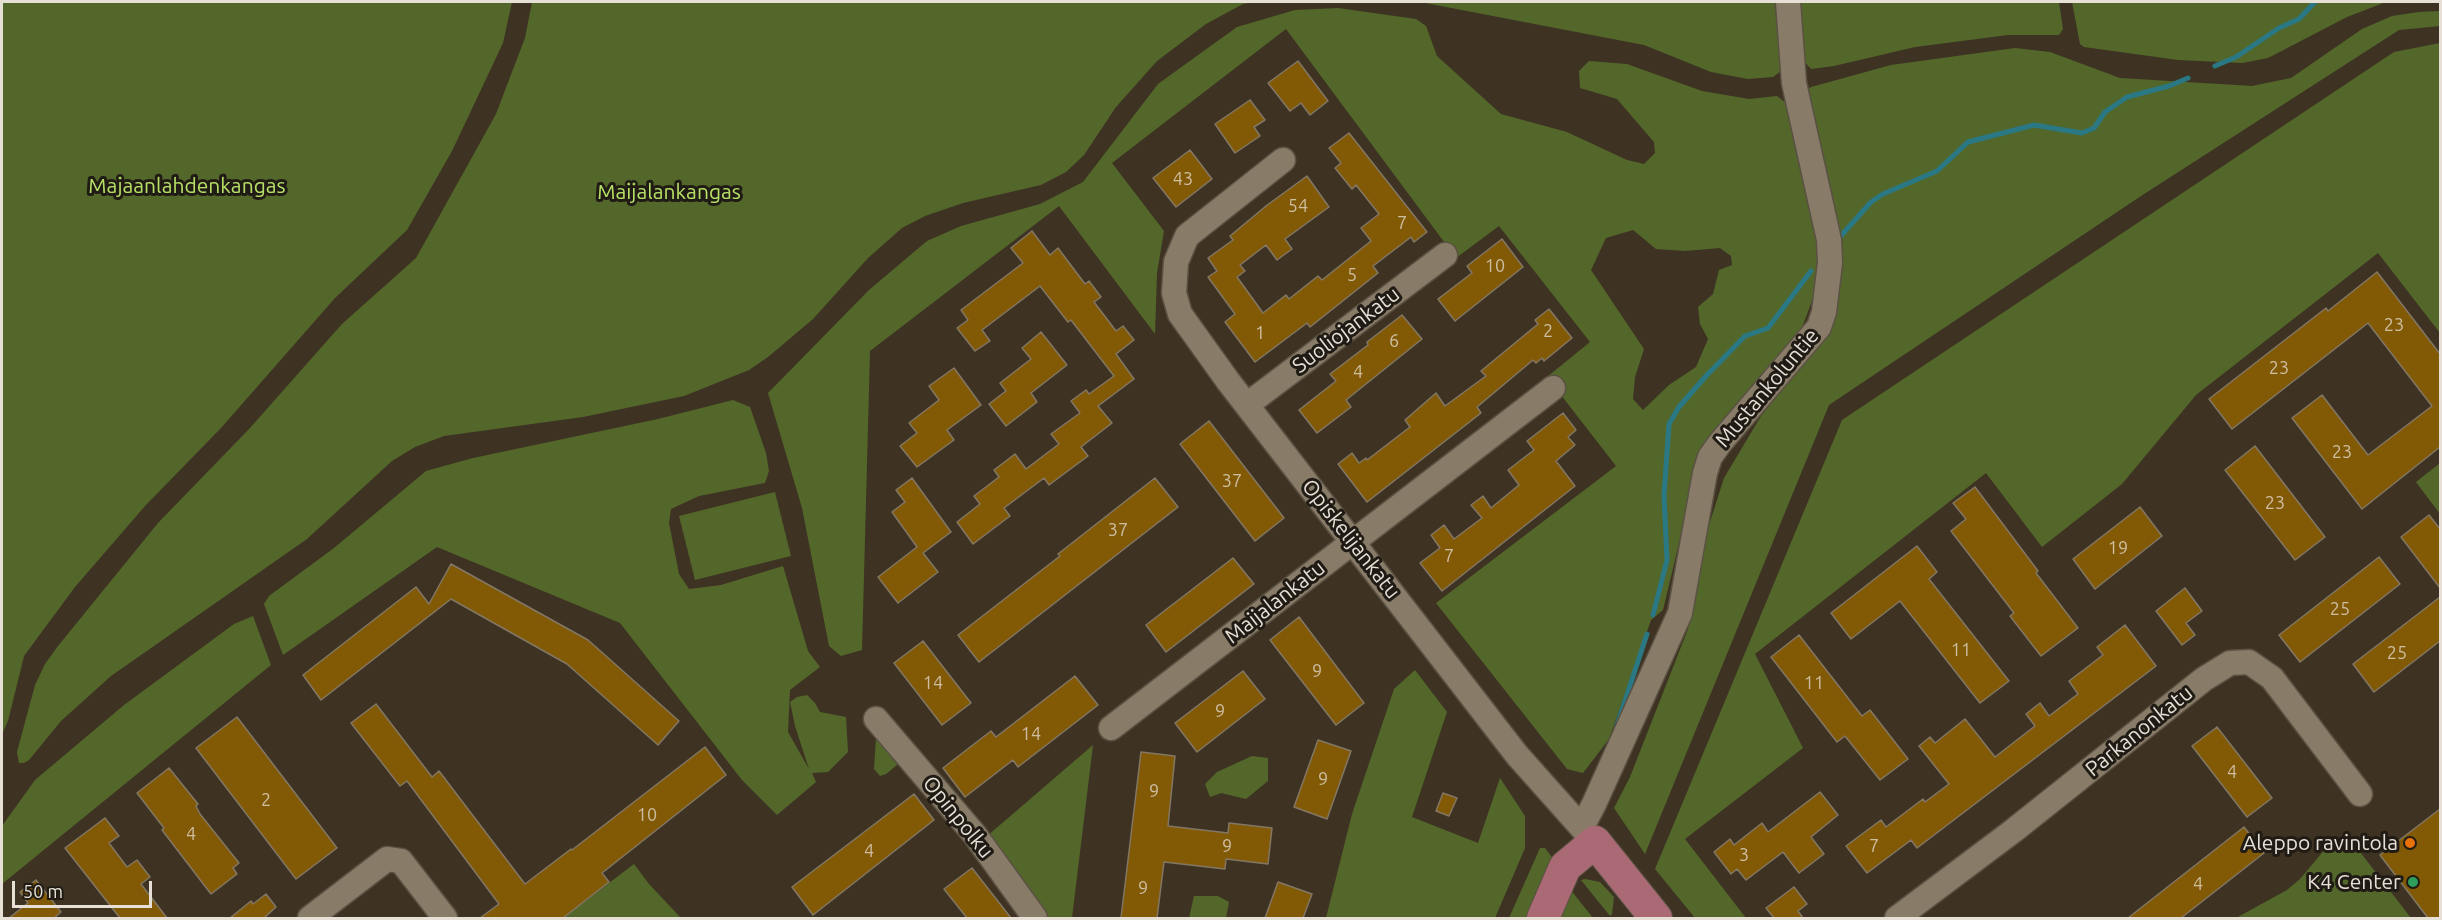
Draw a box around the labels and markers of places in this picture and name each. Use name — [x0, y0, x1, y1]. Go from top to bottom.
place label: Aleppo ravintola — [2243, 830, 2398, 856]
marker: Aleppo ravintola — [2403, 836, 2417, 850]
place label: K4 Center — [2307, 869, 2401, 895]
marker: K4 Center — [2406, 875, 2420, 889]

